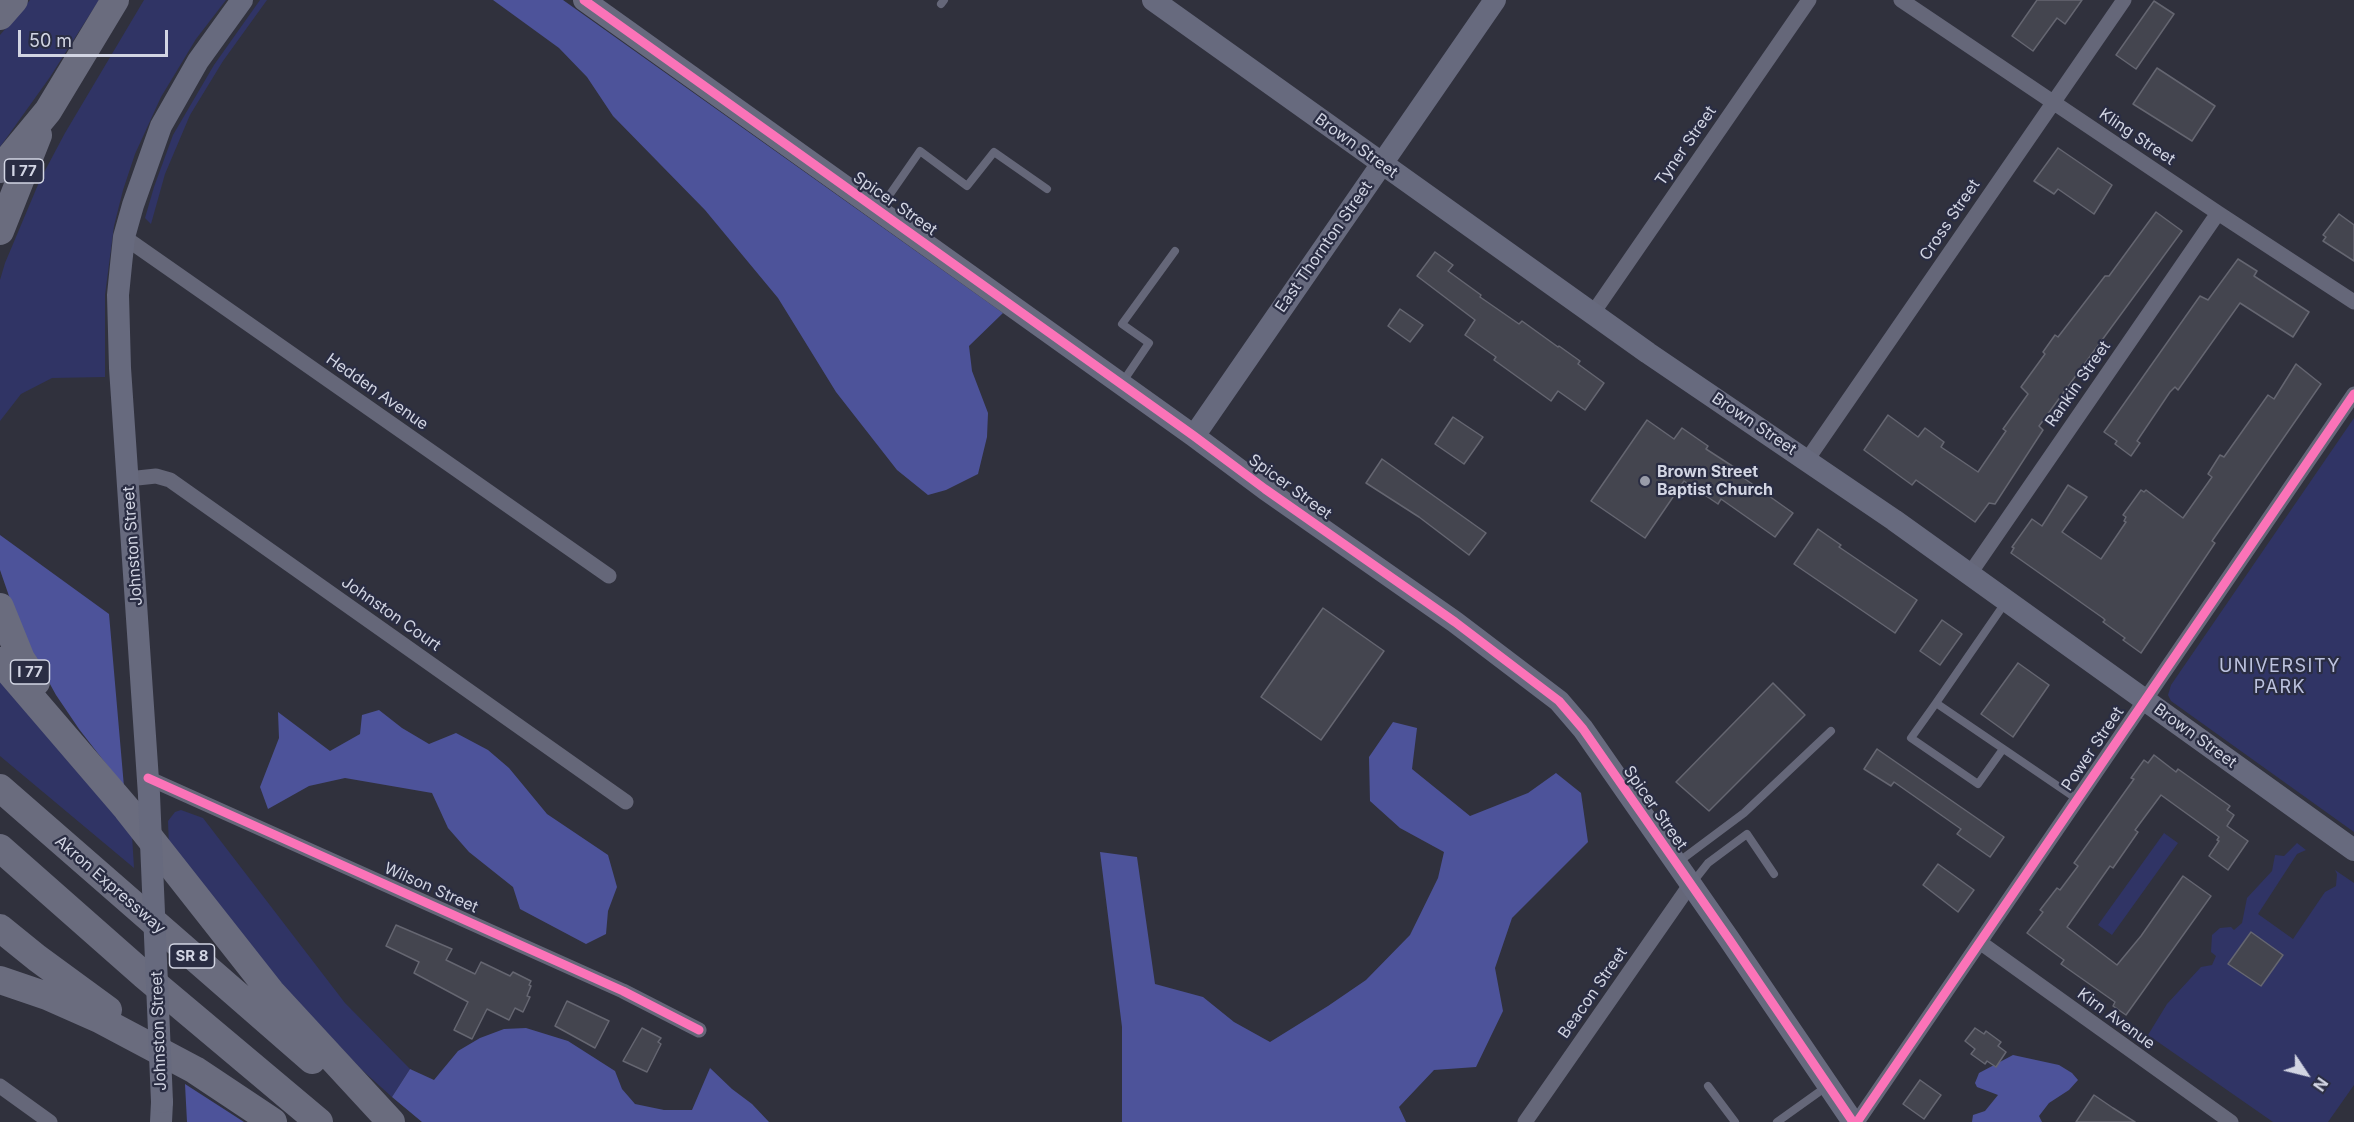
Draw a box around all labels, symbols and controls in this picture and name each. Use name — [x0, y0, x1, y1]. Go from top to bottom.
scale bar — [21, 18, 171, 56]
text: 50 m — [29, 30, 72, 51]
street label: Tyner Street — [1652, 102, 1720, 190]
street label: Kling Street — [2095, 105, 2179, 169]
street label: Brown Street — [1311, 110, 1401, 182]
road number: I 77 — [4, 159, 44, 183]
street label: Spicer Street — [849, 168, 941, 240]
street label: Cross Street — [1916, 176, 1984, 264]
street label: East Thornton Street — [1271, 178, 1377, 316]
street label: Rankin Street — [2041, 337, 2115, 431]
street label: Hedden Avenue — [322, 350, 432, 434]
street label: Brown Street — [1708, 389, 1800, 459]
street label: Spicer Street — [1245, 450, 1335, 524]
place label: Brown Street Baptist Church — [1657, 462, 1773, 500]
marker: Brown Street Baptist Church — [1638, 474, 1652, 488]
street label: Johnston Street — [119, 486, 147, 606]
street label: Johnston Court — [338, 573, 444, 655]
district label: UNIVERSITY PARK — [2219, 656, 2341, 698]
road number: I 77 — [10, 660, 50, 684]
street label: Brown Street — [2150, 700, 2240, 772]
street label: Power Street — [2058, 703, 2128, 795]
street label: Spicer Street — [1619, 762, 1691, 854]
street label: Akron Expressway — [51, 832, 169, 938]
street label: Wilson Street — [381, 859, 481, 917]
road number: SR 8 — [170, 944, 214, 968]
street label: Beacon Street — [1555, 944, 1631, 1042]
street label: Johnston Street — [147, 971, 171, 1091]
street label: Kirn Avenue — [2073, 984, 2159, 1054]
north arrow — [2276, 1044, 2336, 1104]
text: N — [2309, 1074, 2332, 1095]

